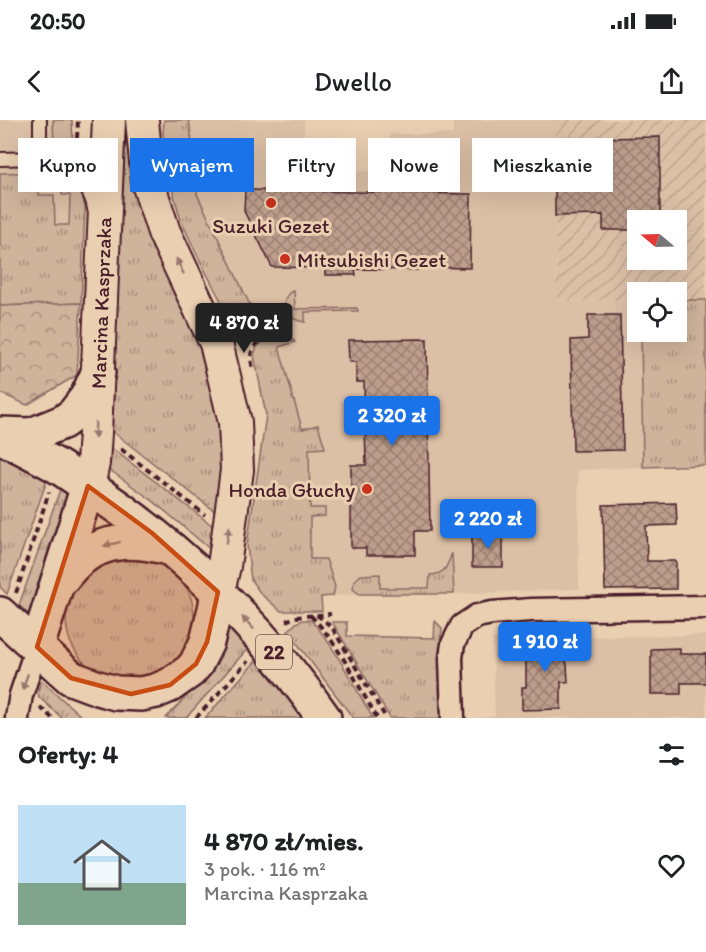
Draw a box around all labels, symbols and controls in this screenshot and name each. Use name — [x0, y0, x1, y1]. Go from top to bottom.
text: 20:50 — [30, 8, 86, 35]
icon: back — [18, 65, 51, 98]
text: Dwello — [314, 65, 392, 98]
icon: share — [655, 65, 688, 98]
chip: Kupno — [18, 138, 118, 192]
chip: Wynajem — [130, 138, 254, 192]
chip: Filtry — [266, 138, 356, 192]
chip: Nowe — [368, 138, 460, 192]
chip: Mieszkanie — [472, 138, 613, 192]
marker: Suzuki Gezet — [264, 196, 278, 210]
north arrow — [627, 210, 687, 270]
map controls — [627, 210, 687, 342]
place label: Suzuki Gezet — [212, 213, 330, 238]
street label: Marcina Kasprzaka — [86, 216, 117, 390]
place label: Mitsubishi Gezet — [297, 247, 446, 272]
marker: Mitsubishi Gezet — [278, 252, 292, 266]
one-way arrow — [176, 258, 185, 275]
button: locate — [627, 282, 687, 342]
pin: 4 870 zł — [182, 303, 306, 354]
text: 4 870 zł — [209, 310, 279, 334]
pin: 2 320 zł — [330, 396, 454, 447]
text: 2 320 zł — [358, 403, 426, 427]
one-way arrow — [90, 421, 100, 440]
place label: Honda Głuchy — [228, 477, 355, 502]
marker: Honda Głuchy — [360, 482, 374, 496]
pin: 2 220 zł — [426, 499, 550, 550]
text: 2 220 zł — [454, 506, 522, 530]
one-way arrow — [224, 525, 233, 544]
one-way arrow — [103, 540, 121, 550]
one-way arrow — [241, 616, 255, 631]
pin: 1 910 zł — [483, 622, 607, 673]
text: 1 910 zł — [512, 629, 578, 653]
road number: 22 — [256, 635, 292, 669]
one-way arrow — [20, 673, 30, 691]
text: Oferty: 4 — [18, 738, 118, 770]
icon: filters — [655, 738, 688, 771]
text: 4 870 zł/mies. — [204, 825, 364, 857]
icon: home — [66, 829, 138, 901]
icon: heart — [655, 849, 688, 882]
text: 3 pok. · 116 m² — [204, 857, 326, 881]
text: Marcina Kasprzaka — [204, 881, 368, 905]

